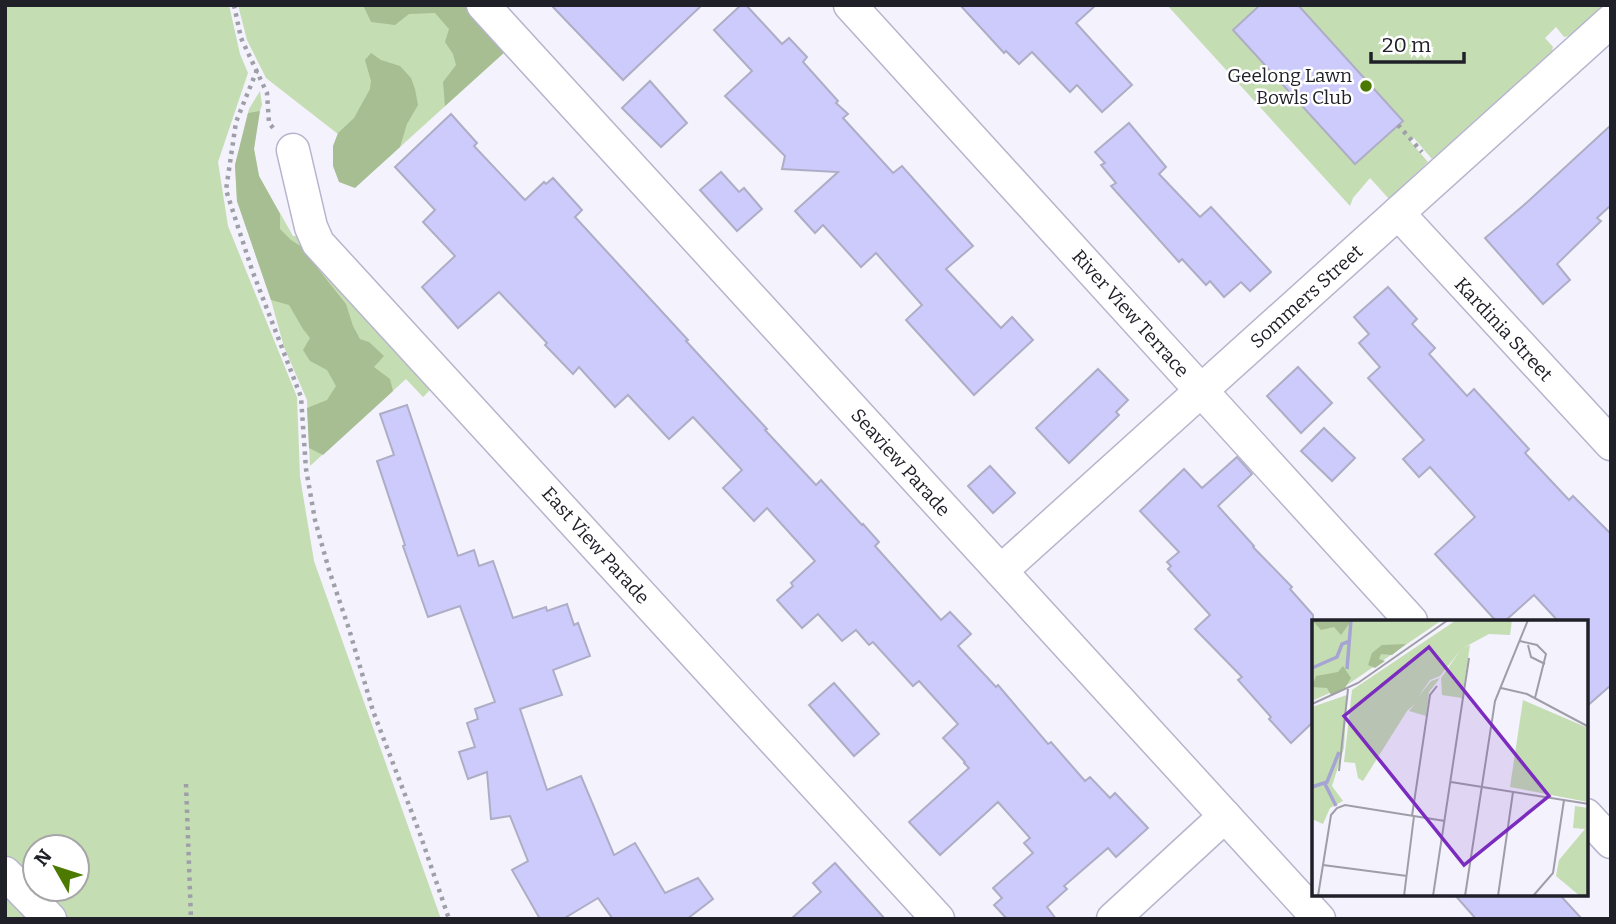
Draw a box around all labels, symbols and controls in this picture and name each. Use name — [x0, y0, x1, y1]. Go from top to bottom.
scale bar — [1371, 21, 1464, 65]
text: 20 m — [1382, 32, 1431, 58]
place label: Geelong Lawn Bowls Club — [1227, 64, 1352, 109]
marker: Geelong Lawn Bowls Club — [1358, 78, 1374, 94]
street label: Sommers Street — [1245, 240, 1367, 353]
street label: River View Terrace — [1067, 245, 1194, 382]
street label: Kardinia Street — [1450, 273, 1558, 386]
street label: Seaview Parade — [846, 404, 955, 521]
street label: East View Parade — [537, 482, 654, 609]
inset map — [1312, 620, 1588, 896]
north arrow — [21, 833, 91, 903]
text: N — [30, 844, 57, 871]

